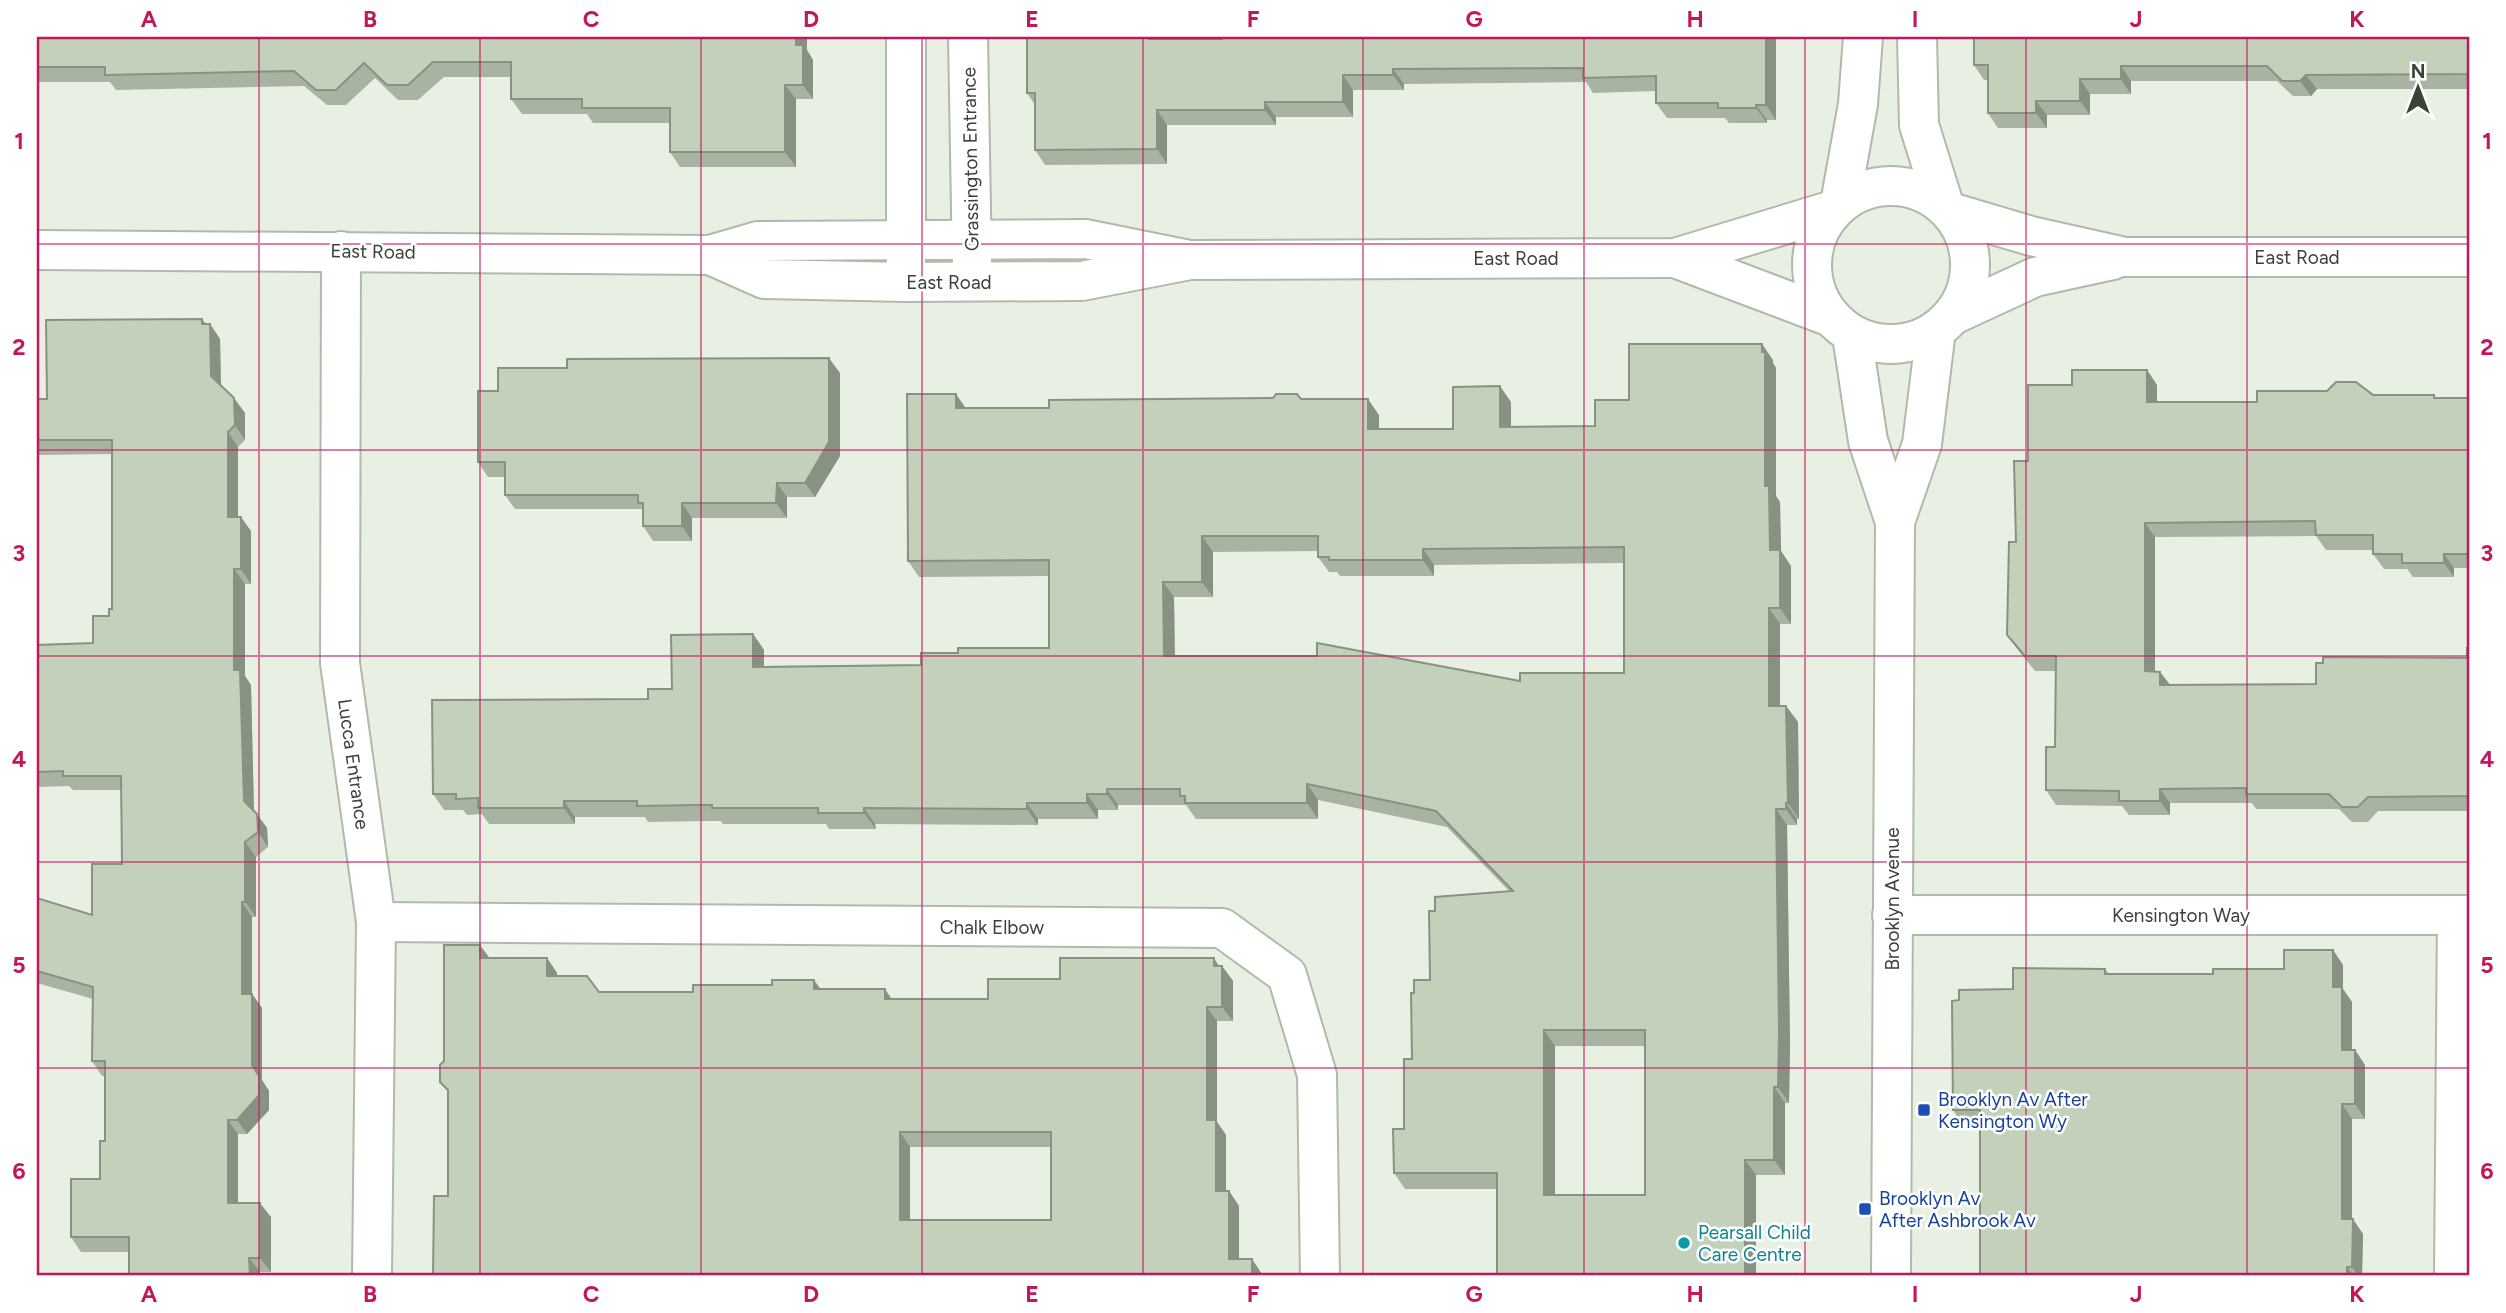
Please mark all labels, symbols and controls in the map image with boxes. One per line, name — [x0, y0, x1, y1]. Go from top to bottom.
text: A — [141, 5, 158, 33]
text: B — [363, 5, 377, 33]
text: C — [583, 5, 600, 33]
text: D — [803, 5, 819, 33]
text: E — [1025, 5, 1039, 33]
text: F — [1247, 5, 1260, 33]
text: G — [1465, 5, 1483, 33]
text: H — [1686, 5, 1704, 33]
text: I — [1912, 5, 1918, 33]
text: J — [2130, 5, 2142, 33]
text: K — [2349, 5, 2365, 33]
north arrow — [2384, 52, 2454, 122]
text: N — [2411, 60, 2425, 83]
street label: Grassington Entrance — [957, 67, 984, 251]
text: 1 — [14, 127, 24, 155]
text: 1 — [2482, 127, 2492, 155]
street label: East Road — [330, 239, 416, 264]
street label: East Road — [2254, 246, 2340, 269]
street label: East Road — [1473, 247, 1559, 270]
street label: East Road — [906, 271, 992, 294]
text: 2 — [12, 333, 26, 361]
text: 2 — [2480, 333, 2494, 361]
text: 3 — [13, 539, 25, 567]
text: 3 — [2481, 539, 2493, 567]
street label: Lucca Entrance — [333, 697, 374, 831]
text: 4 — [12, 745, 26, 773]
text: 4 — [2480, 745, 2494, 773]
street label: Brooklyn Avenue — [1881, 827, 1904, 971]
street label: Kensington Way — [2112, 904, 2250, 927]
street label: Chalk Elbow — [940, 916, 1044, 939]
text: 5 — [12, 951, 26, 979]
text: 5 — [2480, 951, 2494, 979]
place label: Brooklyn Av After Kensington Wy — [1938, 1088, 2088, 1133]
marker: Brooklyn Av After Kensington Wy — [1916, 1102, 1932, 1118]
text: 6 — [12, 1157, 26, 1185]
text: 6 — [2480, 1157, 2494, 1185]
place label: Brooklyn Av After Ashbrook Av — [1879, 1187, 2036, 1232]
marker: Brooklyn Av After Ashbrook Av — [1857, 1201, 1873, 1217]
place label: Pearsall Child Care Centre — [1698, 1221, 1811, 1266]
marker: Pearsall Child Care Centre — [1676, 1235, 1692, 1251]
text: A — [141, 1280, 158, 1308]
text: B — [363, 1280, 377, 1308]
text: C — [583, 1280, 600, 1308]
text: D — [803, 1280, 819, 1308]
text: E — [1025, 1280, 1039, 1308]
text: F — [1247, 1280, 1260, 1308]
text: G — [1465, 1280, 1483, 1308]
text: H — [1686, 1280, 1704, 1308]
text: I — [1912, 1280, 1918, 1308]
text: J — [2130, 1280, 2142, 1308]
text: K — [2349, 1280, 2365, 1308]

